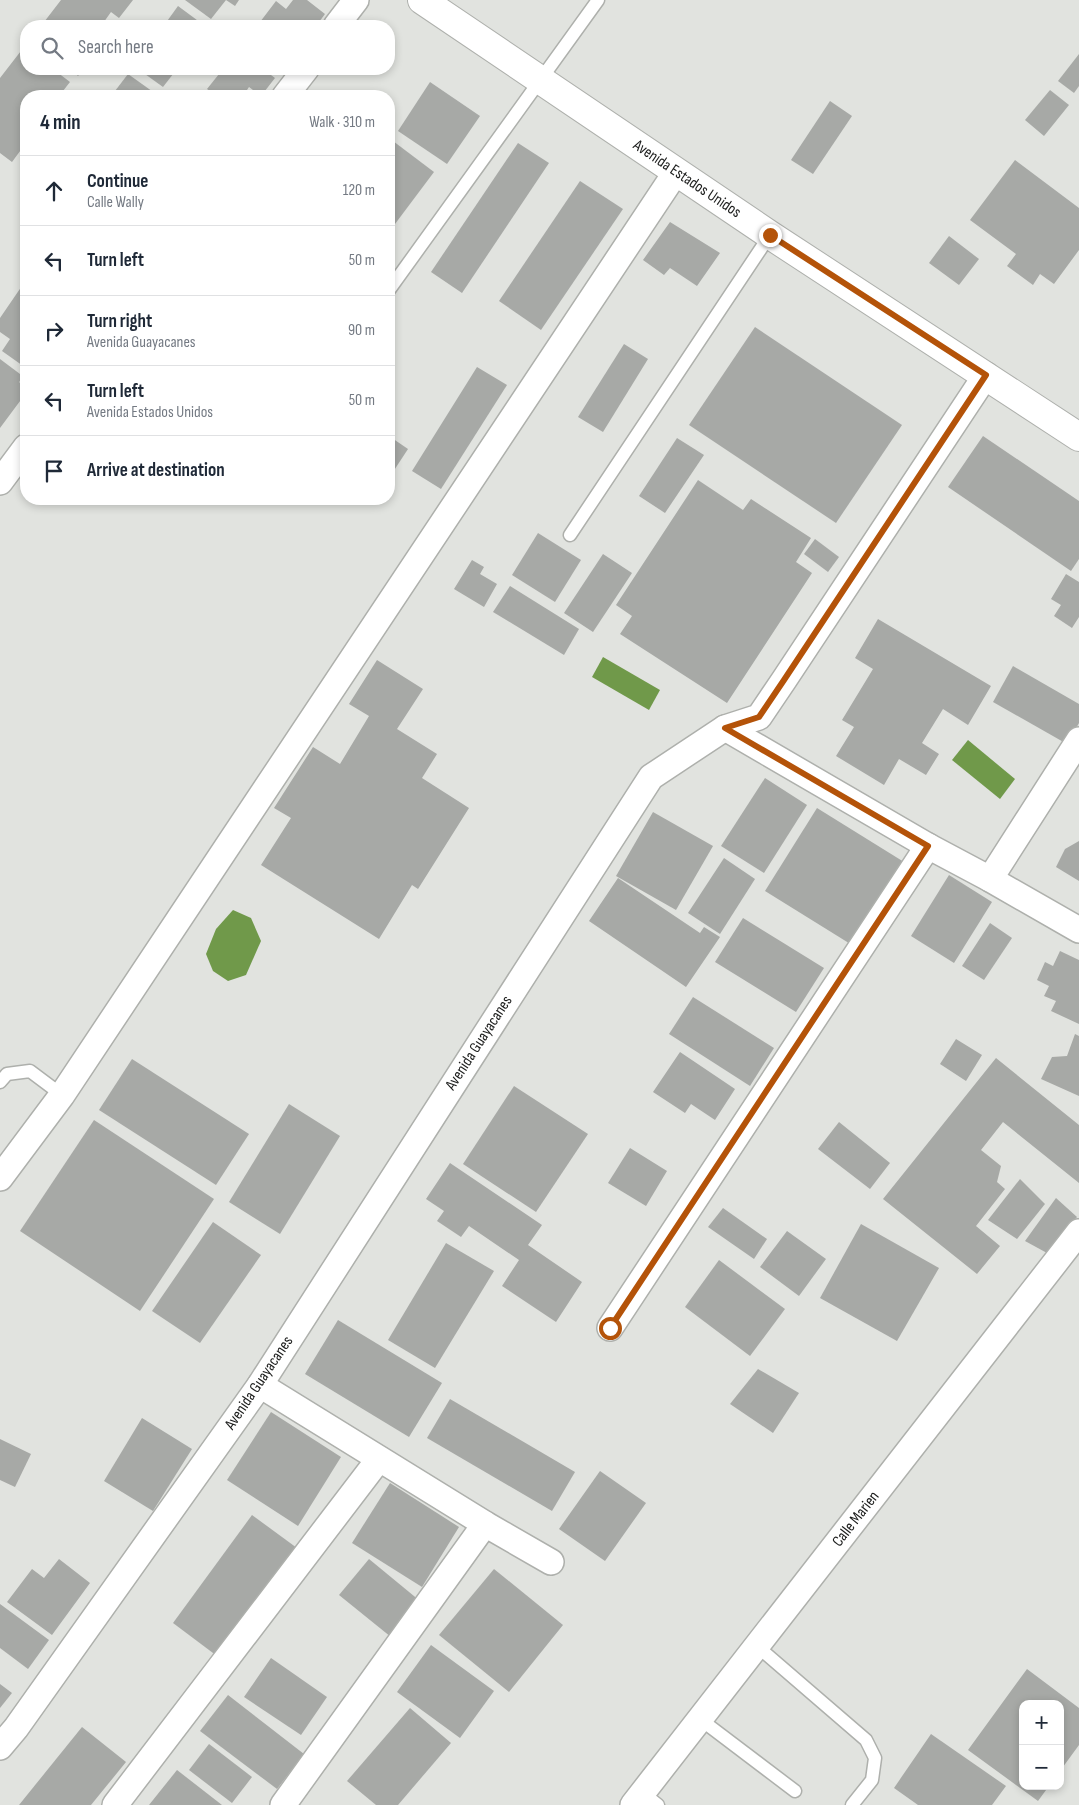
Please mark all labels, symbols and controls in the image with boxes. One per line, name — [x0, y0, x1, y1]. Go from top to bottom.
search box — [20, 20, 395, 75]
icon: search — [38, 34, 66, 62]
text: Search here — [78, 36, 154, 59]
text: 4 min — [40, 110, 81, 135]
text: Walk · 310 m — [309, 113, 375, 132]
street label: Avenida Estados Unidos — [629, 135, 745, 222]
text: Continue — [87, 170, 148, 193]
icon: ahead — [40, 177, 68, 205]
text: 120 m — [343, 181, 375, 200]
text: Calle Wally — [87, 193, 144, 212]
route end — [759, 224, 782, 247]
icon: left — [40, 247, 68, 275]
text: Turn left — [87, 249, 144, 272]
text: 50 m — [349, 251, 375, 270]
text: Turn right — [87, 310, 152, 333]
icon: right — [40, 317, 68, 345]
text: 90 m — [348, 321, 375, 340]
text: Avenida Guayacanes — [87, 333, 196, 352]
text: Turn left — [87, 380, 144, 403]
icon: left — [40, 387, 68, 415]
text: 50 m — [349, 391, 375, 410]
text: Avenida Estados Unidos — [87, 403, 213, 422]
icon: arrive — [40, 457, 68, 485]
text: Arrive at destination — [87, 459, 225, 482]
street label: Avenida Guayacanes — [441, 992, 517, 1095]
route start — [599, 1317, 622, 1340]
street label: Avenida Guayacanes — [220, 1332, 297, 1434]
street label: Calle Marien — [828, 1488, 884, 1550]
map controls — [1019, 1700, 1064, 1790]
button: + — [1019, 1700, 1064, 1745]
button: − — [1019, 1745, 1064, 1790]

